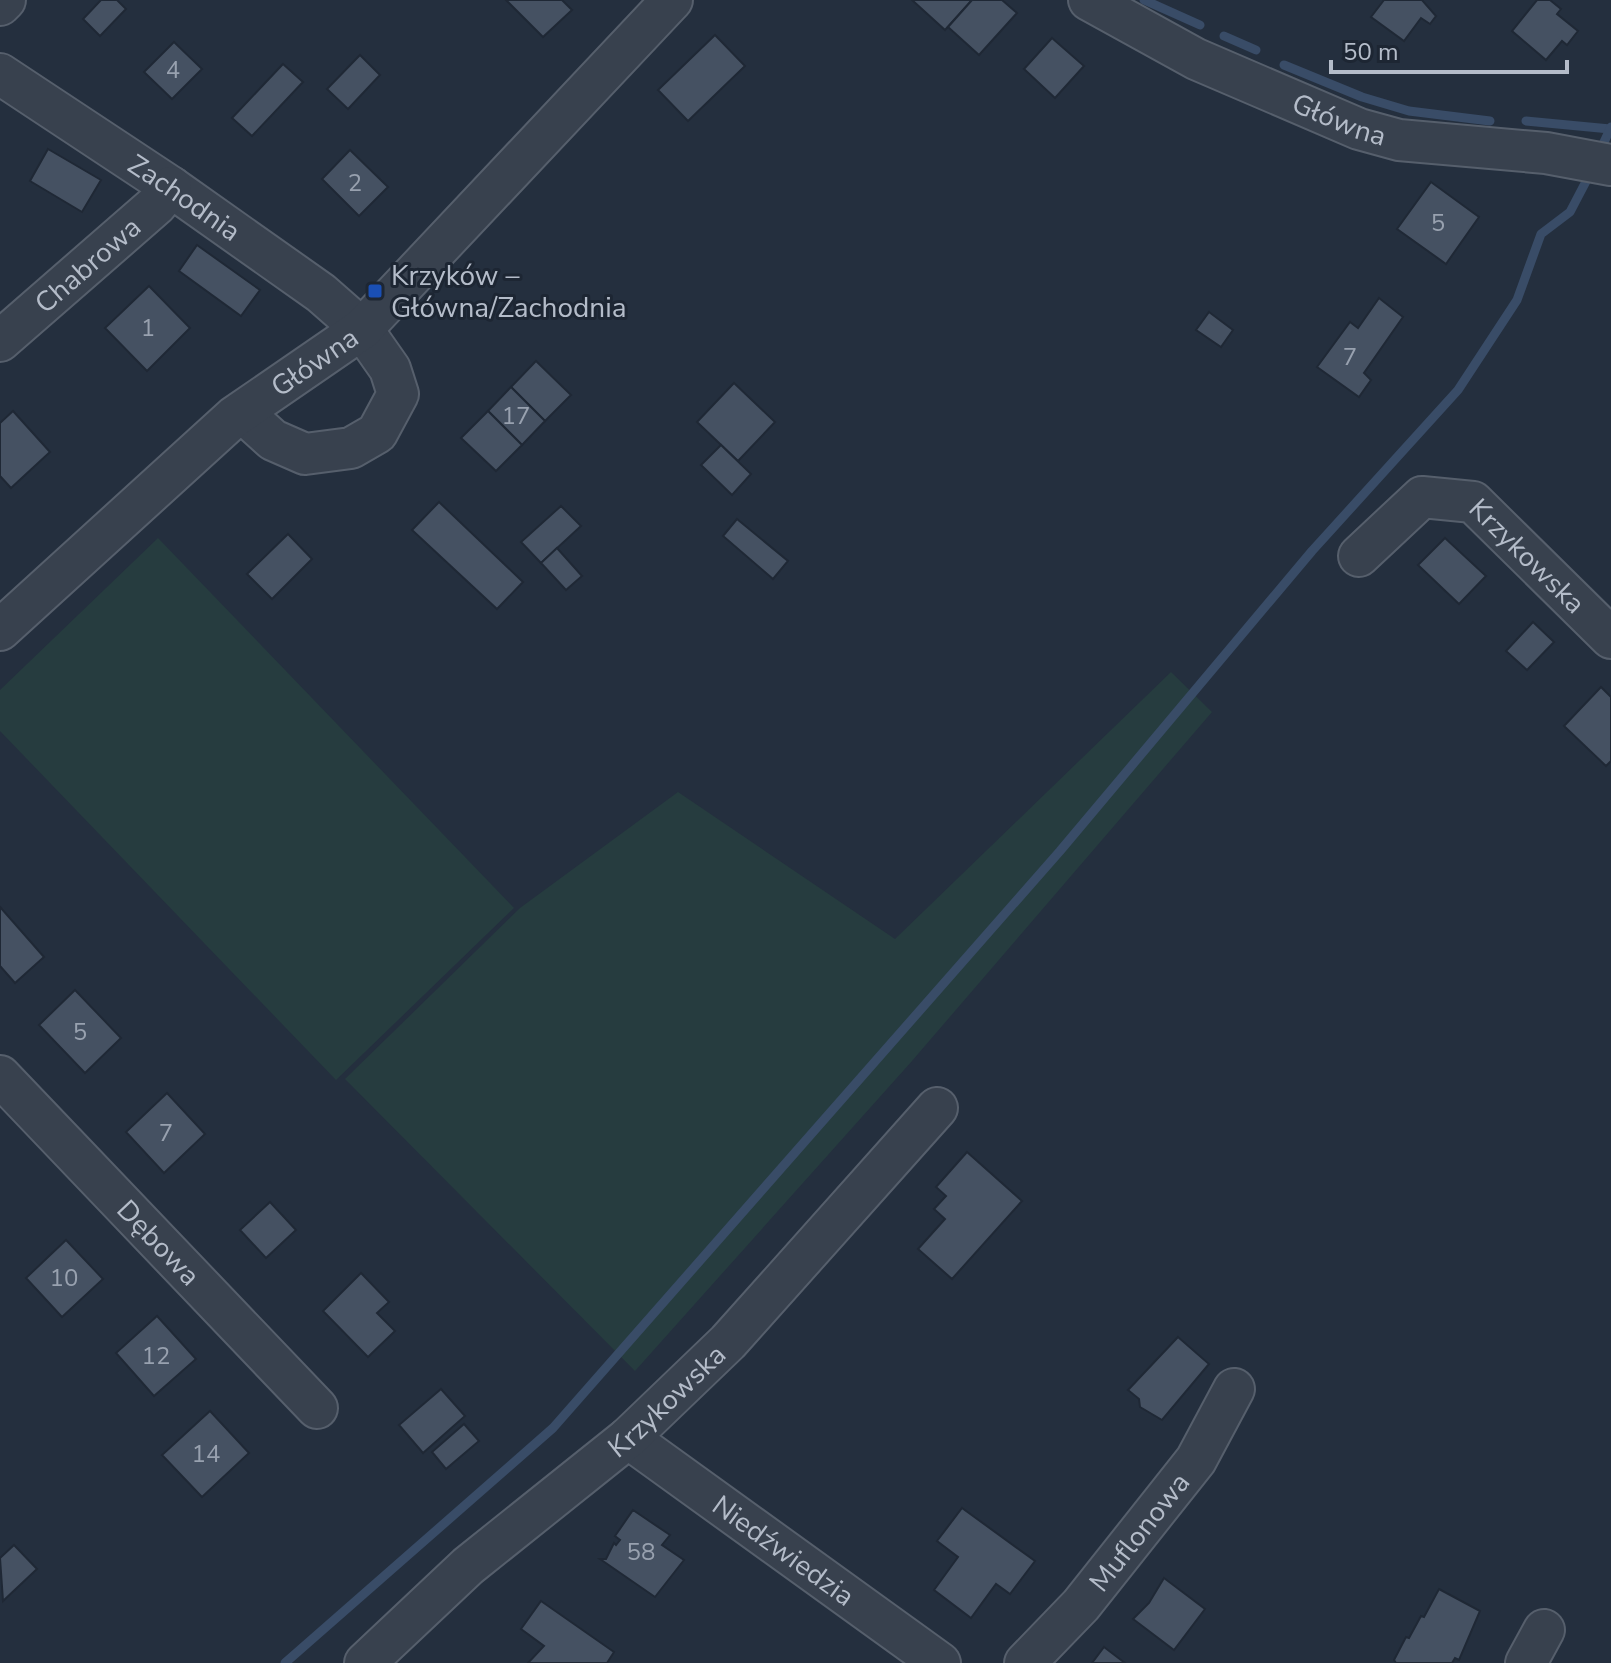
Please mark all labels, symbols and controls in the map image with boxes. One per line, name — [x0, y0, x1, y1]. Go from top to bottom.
scale bar — [1331, 24, 1567, 74]
text: 50 m — [1343, 36, 1399, 68]
house number: 4 — [166, 54, 180, 86]
street label: Główna — [1286, 85, 1390, 156]
street label: Zachodnia — [120, 146, 248, 250]
house number: 2 — [348, 167, 362, 199]
house number: 5 — [1431, 207, 1445, 239]
street label: Chabrowa — [27, 209, 149, 322]
place label: Krzyków – Główna/Zachodnia — [391, 257, 627, 327]
marker: Krzyków – Główna/Zachodnia — [366, 282, 384, 300]
house number: 1 — [141, 312, 155, 344]
street label: Główna — [264, 319, 366, 406]
house number: 7 — [1343, 341, 1357, 373]
house number: 17 — [502, 400, 530, 432]
street label: Krzykowska — [1460, 490, 1593, 622]
house number: 5 — [73, 1016, 87, 1048]
house number: 7 — [159, 1117, 173, 1149]
street label: Dębowa — [108, 1192, 208, 1294]
house number: 10 — [50, 1262, 78, 1294]
street label: Krzykowska — [600, 1336, 734, 1467]
house number: 12 — [142, 1340, 170, 1372]
house number: 14 — [192, 1438, 220, 1470]
street label: Muflonowa — [1081, 1465, 1199, 1600]
street label: Niedźwiedzia — [704, 1487, 862, 1615]
house number: 58 — [627, 1536, 655, 1568]

